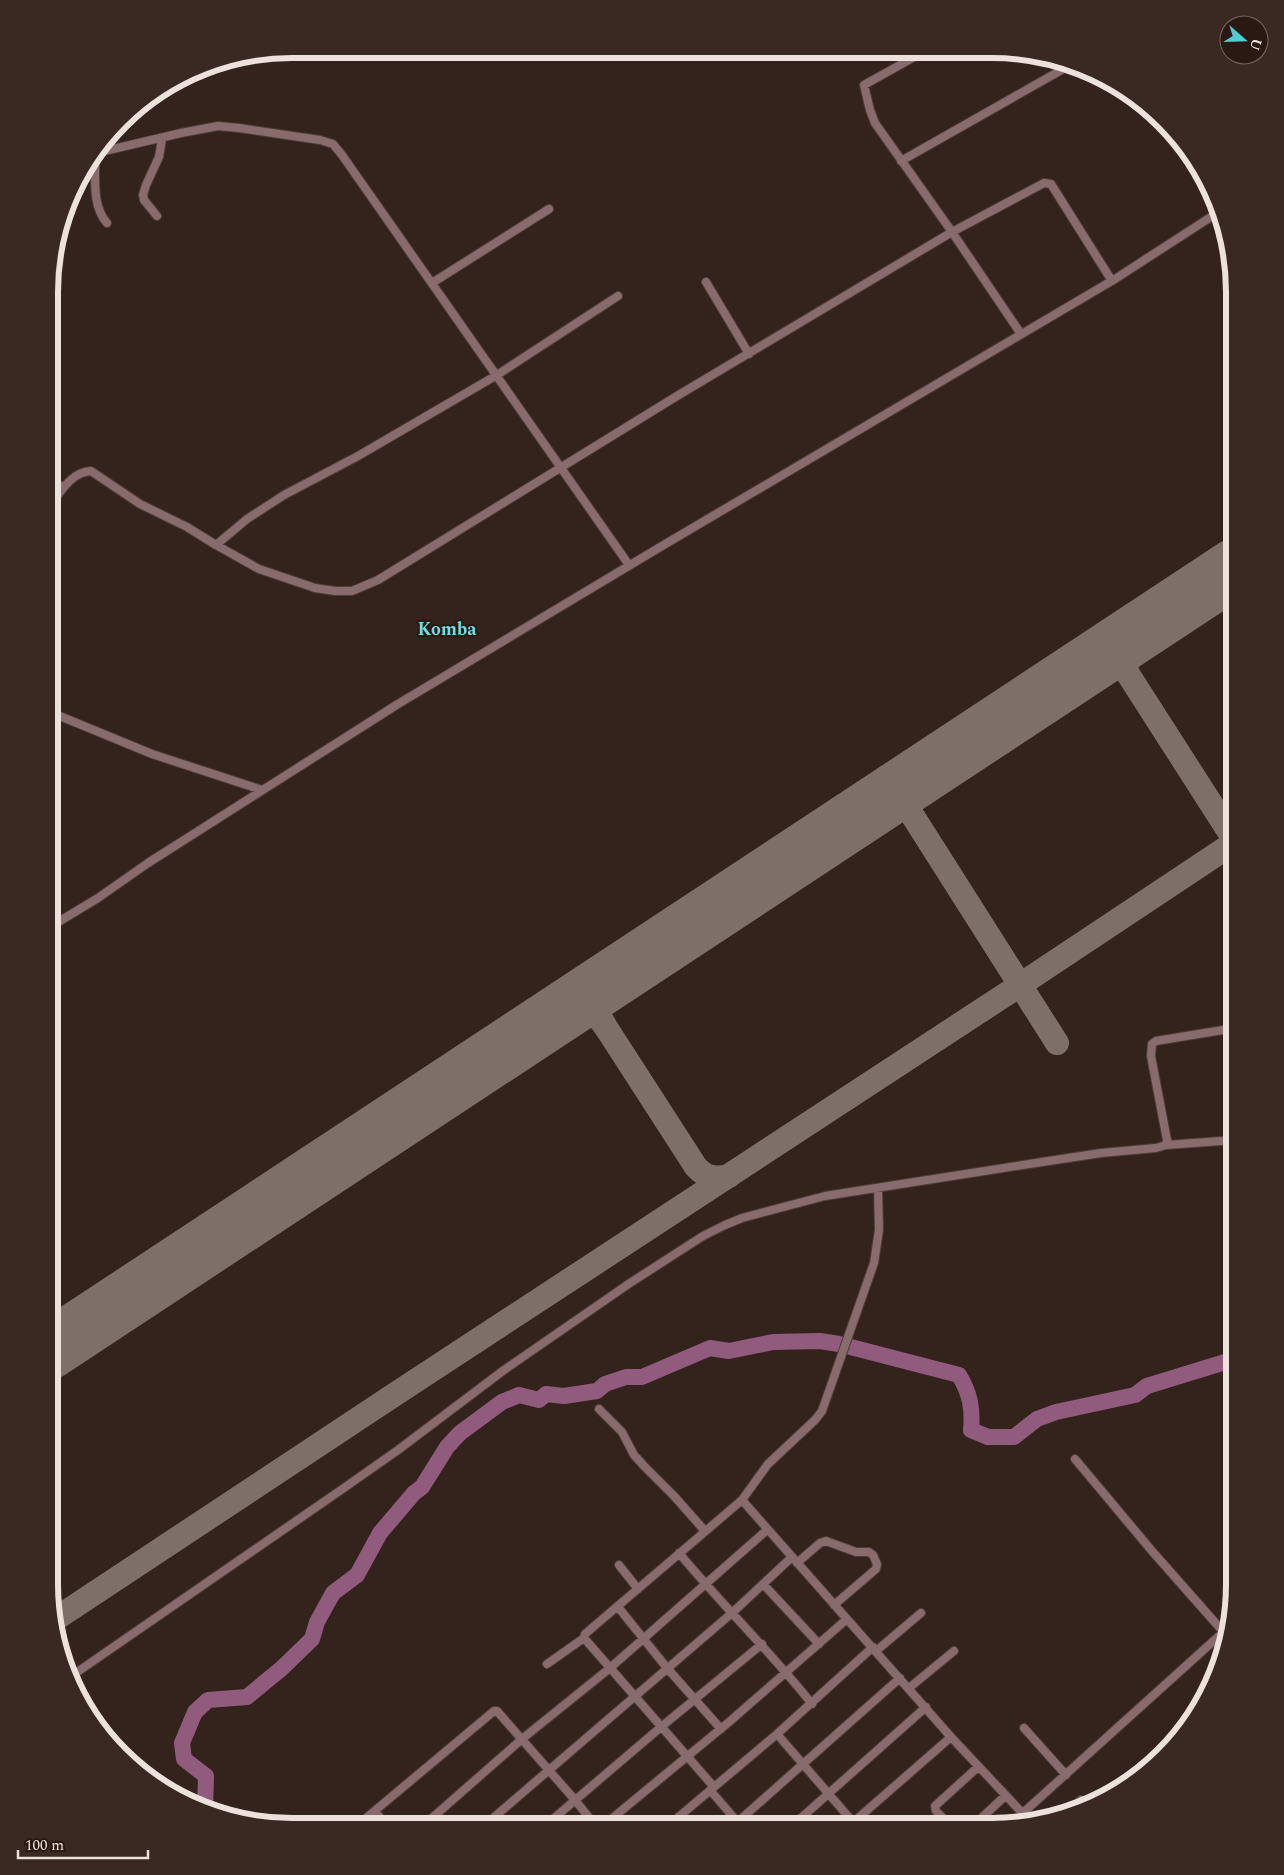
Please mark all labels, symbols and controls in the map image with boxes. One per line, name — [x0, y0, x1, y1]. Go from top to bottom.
north arrow — [1219, 15, 1269, 65]
text: U — [1244, 35, 1268, 54]
district label: Komba — [417, 616, 477, 643]
scale bar — [18, 1828, 148, 1860]
text: 100 m — [25, 1834, 64, 1857]

